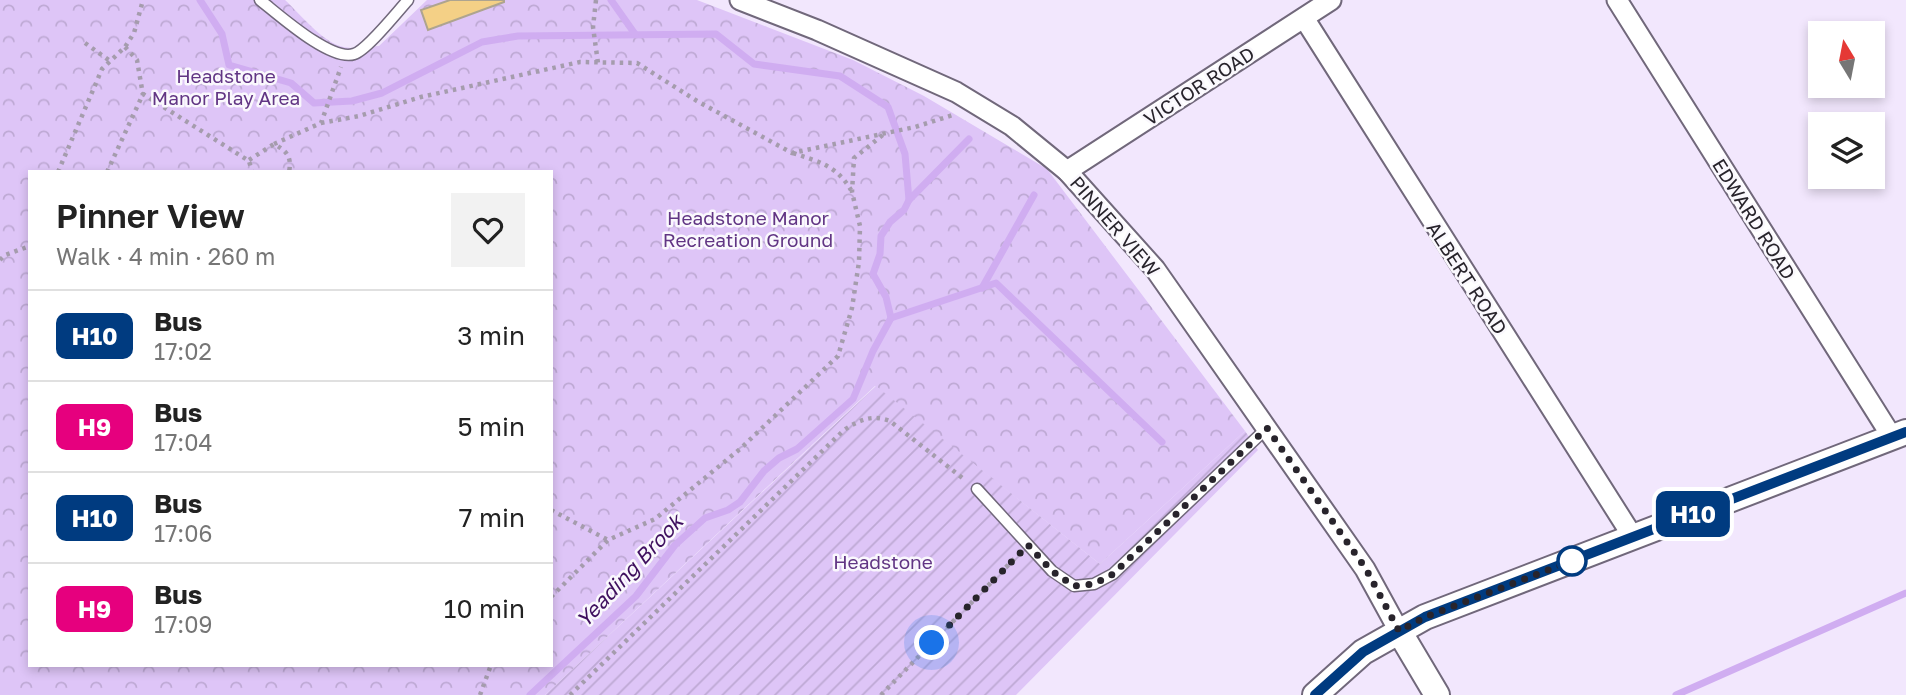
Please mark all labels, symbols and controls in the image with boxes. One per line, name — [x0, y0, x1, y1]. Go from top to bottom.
north arrow — [1808, 21, 1885, 98]
map controls — [1808, 21, 1885, 189]
street label: VICTOR ROAD — [1139, 41, 1258, 130]
park label: Headstone Manor Play Area — [152, 64, 300, 109]
button: layers — [1808, 112, 1885, 189]
street label: EDWARD ROAD — [1708, 154, 1801, 283]
street label: PINNER VIEW — [1066, 171, 1165, 280]
button: heart — [451, 193, 525, 267]
text: Pinner View — [56, 196, 245, 235]
park label: Headstone Manor Recreation Ground — [663, 206, 833, 251]
street label: ALBERT ROAD — [1422, 217, 1512, 338]
text: Walk · 4 min · 260 m — [56, 242, 275, 270]
text: Bus — [154, 306, 202, 337]
text: 3 min — [457, 320, 525, 351]
text: H10 — [71, 321, 118, 350]
text: 17:02 — [154, 337, 212, 365]
text: Bus — [154, 397, 202, 428]
text: 5 min — [457, 411, 525, 442]
text: H9 — [78, 412, 111, 441]
text: 17:04 — [154, 428, 213, 456]
text: Bus — [154, 488, 202, 519]
line badge: H10 — [1653, 491, 1733, 537]
text: H10 — [1670, 499, 1716, 528]
text: 7 min — [459, 502, 525, 533]
text: H10 — [71, 503, 118, 532]
water label: Yeading Brook — [570, 507, 690, 632]
text: 17:06 — [154, 519, 212, 547]
unlabelled marker — [1557, 546, 1587, 576]
park label: Headstone — [833, 550, 933, 573]
text: Bus — [154, 579, 202, 610]
text: 10 min — [444, 593, 525, 624]
text: H9 — [78, 594, 111, 623]
text: 17:09 — [154, 610, 212, 638]
your location — [914, 625, 949, 660]

